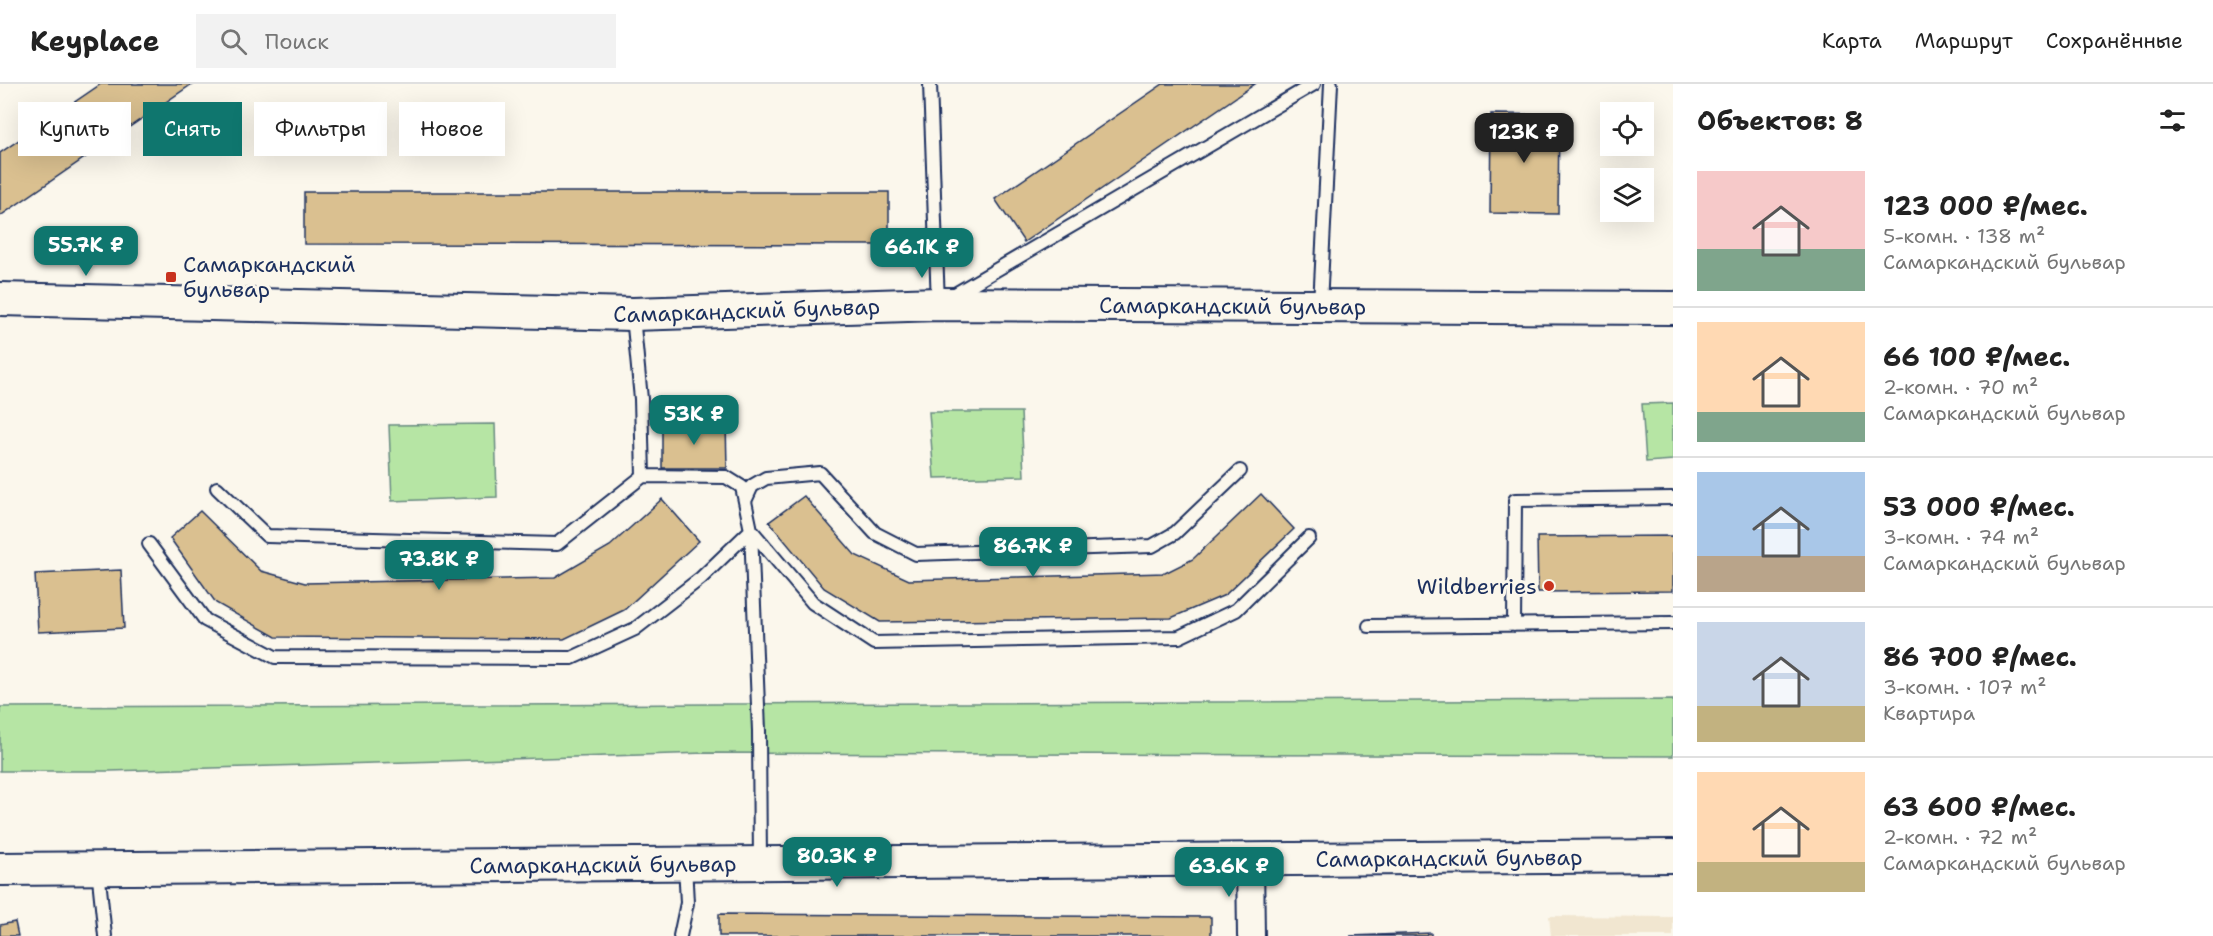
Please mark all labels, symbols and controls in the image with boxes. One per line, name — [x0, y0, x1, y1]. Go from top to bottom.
search box — [196, 14, 616, 68]
text: Keyplace — [30, 22, 160, 60]
icon: search — [217, 25, 250, 58]
text: Поиск — [265, 27, 329, 56]
text: Карта — [1822, 27, 1882, 55]
text: Маршрут — [1915, 27, 2013, 55]
text: Сохранённые — [2046, 27, 2183, 55]
chip: Купить — [18, 102, 131, 156]
chip: Снять — [143, 102, 242, 156]
chip: Фильтры — [254, 102, 387, 156]
chip: Новое — [399, 102, 505, 156]
map controls — [1600, 102, 1654, 222]
button: locate — [1600, 102, 1654, 156]
text: Объектов: 8 — [1697, 103, 1863, 138]
icon: filters — [2156, 104, 2189, 137]
pin: 123K ₽ — [1475, 113, 1573, 164]
text: 123K ₽ — [1489, 119, 1559, 145]
button: layers — [1600, 168, 1654, 222]
text: 123 000 ₽/мес. — [1883, 188, 2088, 223]
icon: home — [1745, 195, 1817, 267]
text: 5-комн. · 138 m² — [1883, 223, 2045, 249]
pin: 55.7K ₽ — [31, 226, 141, 277]
pin: 66.1K ₽ — [867, 228, 977, 279]
text: 55.7K ₽ — [48, 232, 124, 258]
text: 66.1K ₽ — [884, 234, 960, 260]
text: Самаркандский бульвар — [1883, 249, 2126, 275]
place label: Самаркандский бульвар — [183, 250, 355, 304]
marker: Самаркандский бульвар — [164, 270, 178, 284]
street label: Самаркандский бульвар — [1099, 290, 1366, 321]
street label: Самаркандский бульвар — [613, 291, 881, 329]
text: 66 100 ₽/мес. — [1883, 339, 2070, 374]
icon: home — [1745, 346, 1817, 418]
text: 2-комн. · 70 m² — [1883, 374, 2038, 400]
pin: 53K ₽ — [652, 395, 736, 446]
text: Самаркандский бульвар — [1883, 400, 2126, 426]
text: 53K ₽ — [664, 401, 724, 427]
text: 53 000 ₽/мес. — [1883, 489, 2075, 524]
icon: home — [1745, 496, 1817, 568]
text: 3-комн. · 74 m² — [1883, 524, 2039, 550]
pin: 86.7K ₽ — [978, 527, 1088, 578]
text: 86.7K ₽ — [993, 533, 1073, 559]
pin: 73.8K ₽ — [384, 540, 494, 591]
text: 73.8K ₽ — [399, 546, 479, 572]
text: Самаркандский бульвар — [1883, 550, 2126, 576]
place label: Wildberries — [1416, 572, 1537, 601]
marker: Wildberries — [1542, 579, 1556, 593]
text: 86 700 ₽/мес. — [1883, 639, 2077, 674]
icon: home — [1745, 646, 1817, 718]
text: 3-комн. · 107 m² — [1883, 674, 2047, 700]
text: Квартира — [1883, 700, 1975, 726]
text: 63 600 ₽/мес. — [1883, 789, 2076, 824]
icon: home — [1745, 796, 1817, 868]
text: 2-комн. · 72 m² — [1883, 824, 2037, 850]
pin: 80.3K ₽ — [782, 837, 892, 888]
street label: Самаркандский бульвар — [1315, 842, 1583, 873]
text: 80.3K ₽ — [797, 843, 877, 869]
pin: 63.6K ₽ — [1174, 847, 1284, 898]
street label: Самаркандский бульвар — [469, 849, 737, 880]
text: Самаркандский бульвар — [1883, 850, 2126, 876]
text: 63.6K ₽ — [1189, 853, 1269, 879]

